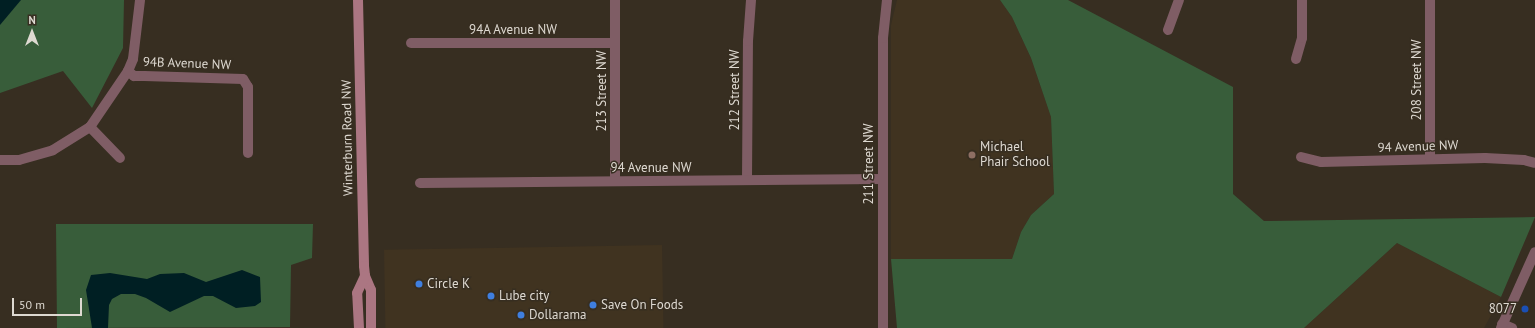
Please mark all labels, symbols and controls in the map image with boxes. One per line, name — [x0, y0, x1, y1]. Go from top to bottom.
north arrow — [12, 12, 52, 52]
text: N — [28, 13, 36, 27]
street label: 94A Avenue NW — [469, 22, 557, 38]
street label: 208 Street NW — [1409, 40, 1425, 120]
street label: 212 Street NW — [727, 50, 743, 130]
street label: 213 Street NW — [594, 51, 610, 131]
street label: 94B Avenue NW — [142, 55, 232, 73]
street label: Winterburn Road NW — [339, 80, 357, 196]
street label: 211 Street NW — [861, 124, 877, 204]
street label: 94 Avenue NW — [1377, 138, 1459, 156]
place label: Michael Phair School — [980, 140, 1050, 171]
marker: Michael Phair School — [967, 150, 977, 160]
street label: 94 Avenue NW — [610, 160, 692, 176]
place label: Circle K — [427, 276, 470, 292]
marker: Circle K — [414, 279, 424, 289]
place label: Lube city — [499, 288, 549, 304]
scale bar — [14, 290, 84, 316]
marker: Lube city — [486, 291, 496, 301]
text: 50 m — [19, 297, 45, 312]
place label: Save On Foods — [601, 297, 683, 313]
marker: Save On Foods — [588, 300, 598, 310]
place label: 8077 — [1489, 301, 1517, 317]
marker: 8077 — [1520, 304, 1530, 314]
place label: Dollarama — [529, 307, 586, 323]
marker: Dollarama — [516, 310, 526, 320]

